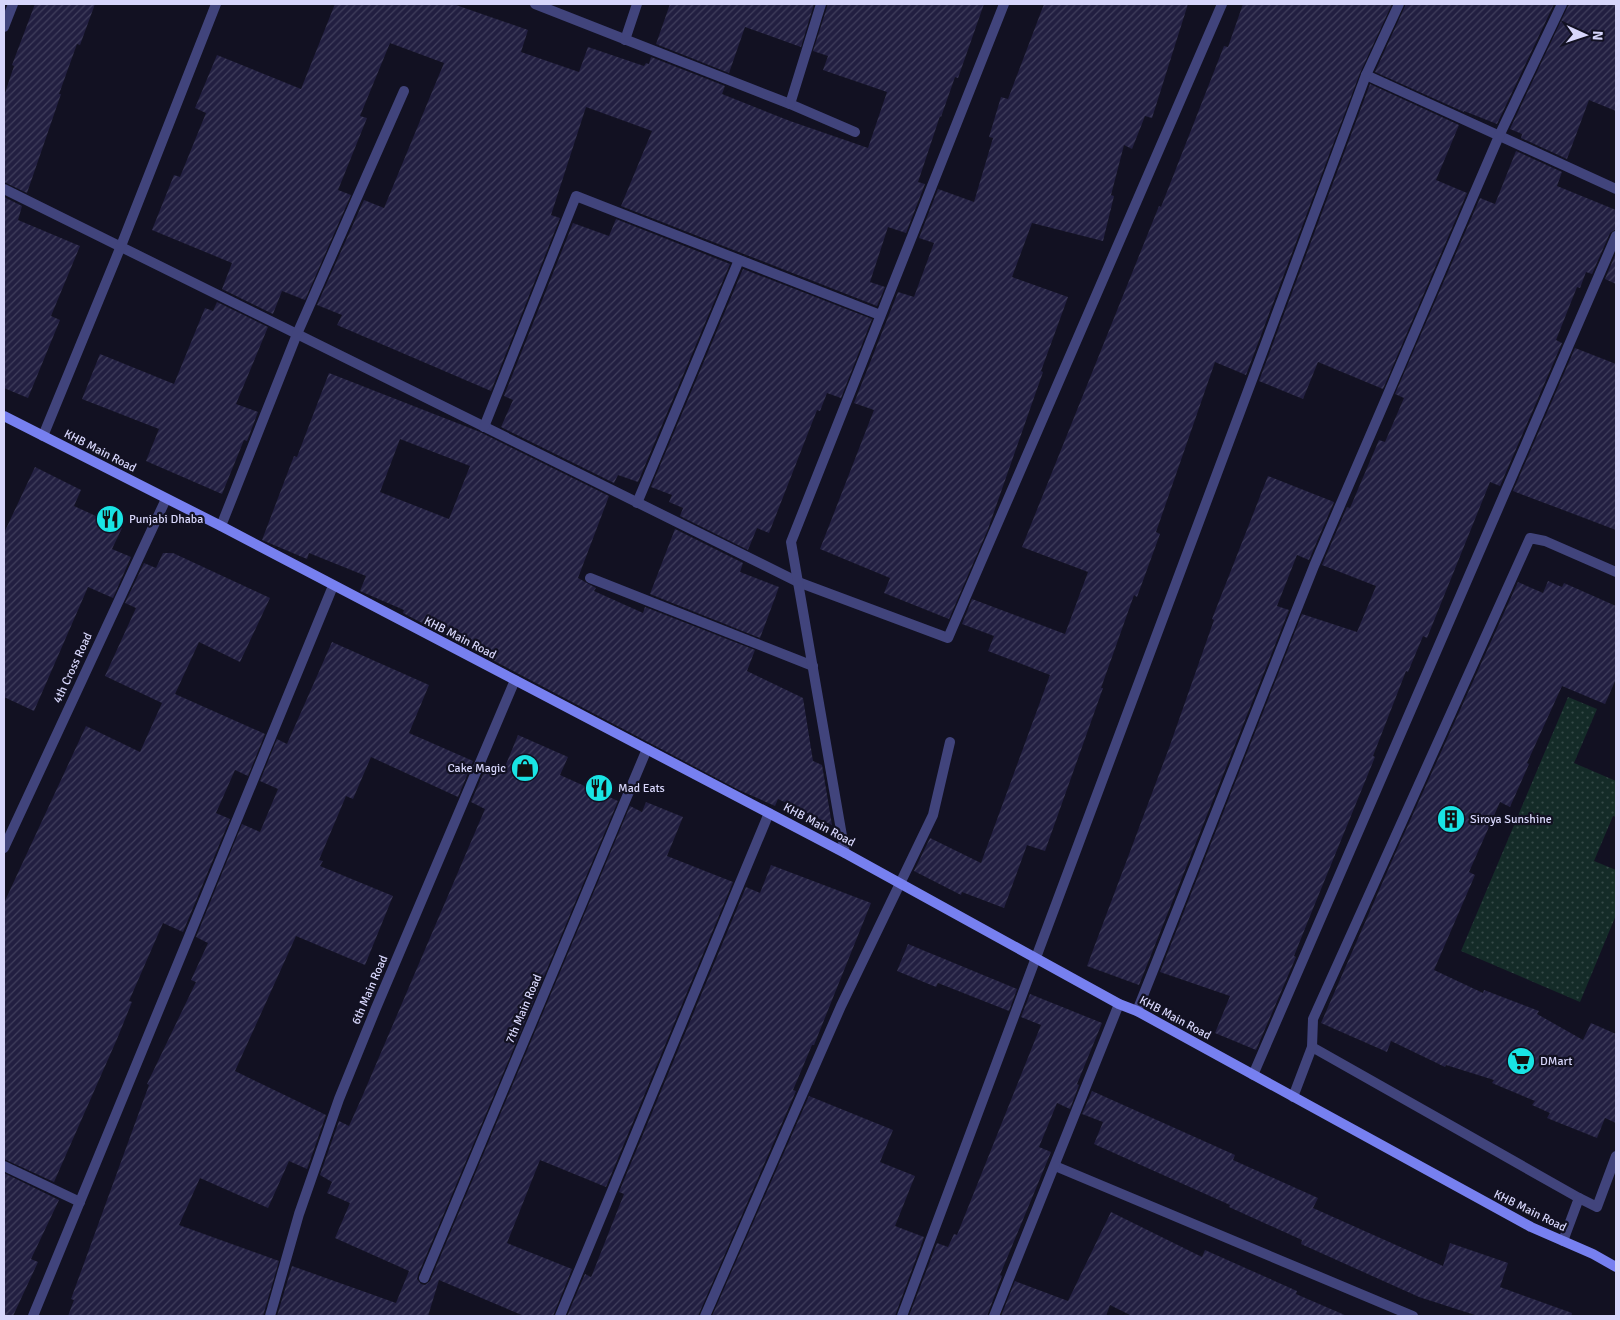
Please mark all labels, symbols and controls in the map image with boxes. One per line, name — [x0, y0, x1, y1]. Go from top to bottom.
north arrow — [1560, 10, 1610, 60]
text: N — [1589, 30, 1606, 41]
street label: KHB Main Road — [61, 426, 139, 476]
restaurant icon: Punjabi Dhaba — [95, 504, 125, 534]
place label: Punjabi Dhaba — [129, 512, 203, 527]
street label: KHB Main Road — [421, 613, 499, 663]
street label: 4th Cross Road — [50, 630, 96, 706]
shop icon: Cake Magic — [510, 753, 540, 783]
place label: Cake Magic — [447, 761, 506, 776]
restaurant icon: Mad Eats — [584, 773, 614, 803]
place label: Mad Eats — [618, 781, 665, 796]
street label: KHB Main Road — [781, 800, 857, 850]
building icon: Siroya Sunshine — [1436, 804, 1466, 834]
place label: Siroya Sunshine — [1470, 812, 1552, 827]
street label: 6th Main Road — [349, 953, 391, 1027]
street label: 7th Main Road — [503, 972, 545, 1046]
street label: KHB Main Road — [1137, 993, 1213, 1043]
supermarket icon: DMart — [1506, 1046, 1536, 1076]
place label: DMart — [1540, 1054, 1572, 1069]
street label: KHB Main Road — [1491, 1187, 1569, 1235]

